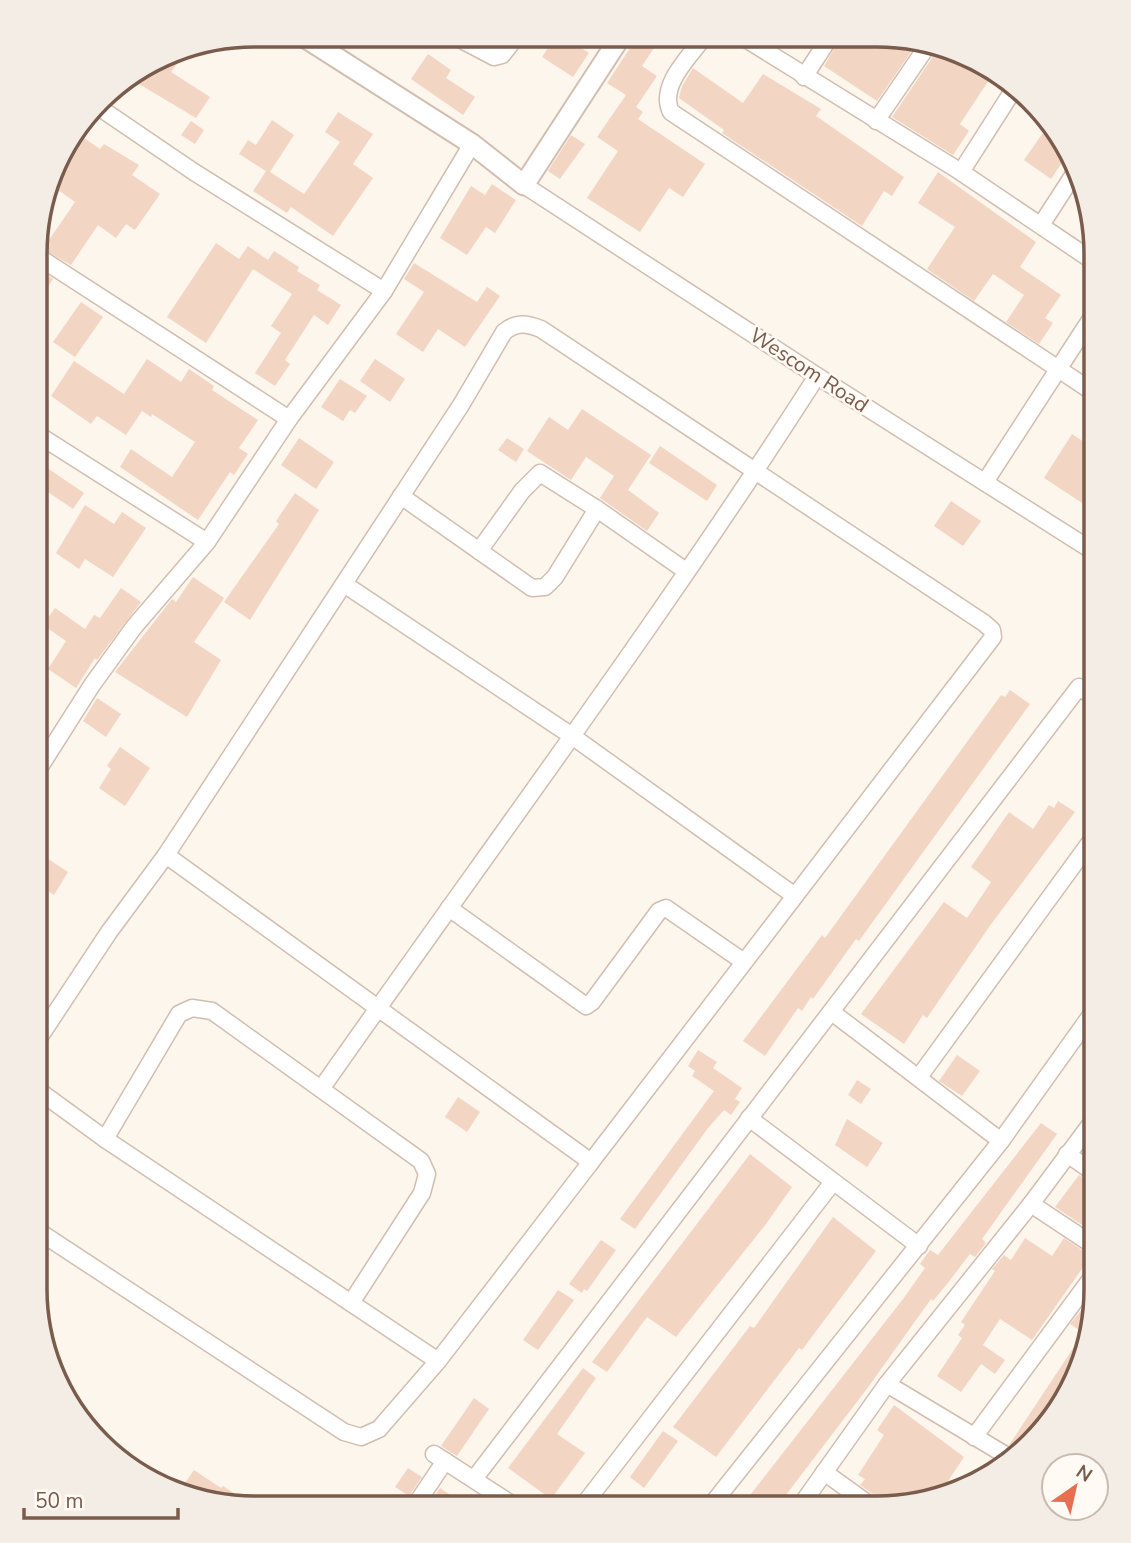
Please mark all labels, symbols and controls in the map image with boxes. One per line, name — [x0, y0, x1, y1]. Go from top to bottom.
street label: Wescom Road — [744, 321, 874, 419]
north arrow — [1040, 1452, 1110, 1522]
text: N — [1071, 1459, 1097, 1488]
scale bar — [24, 1476, 178, 1520]
text: 50 m — [35, 1487, 84, 1515]

